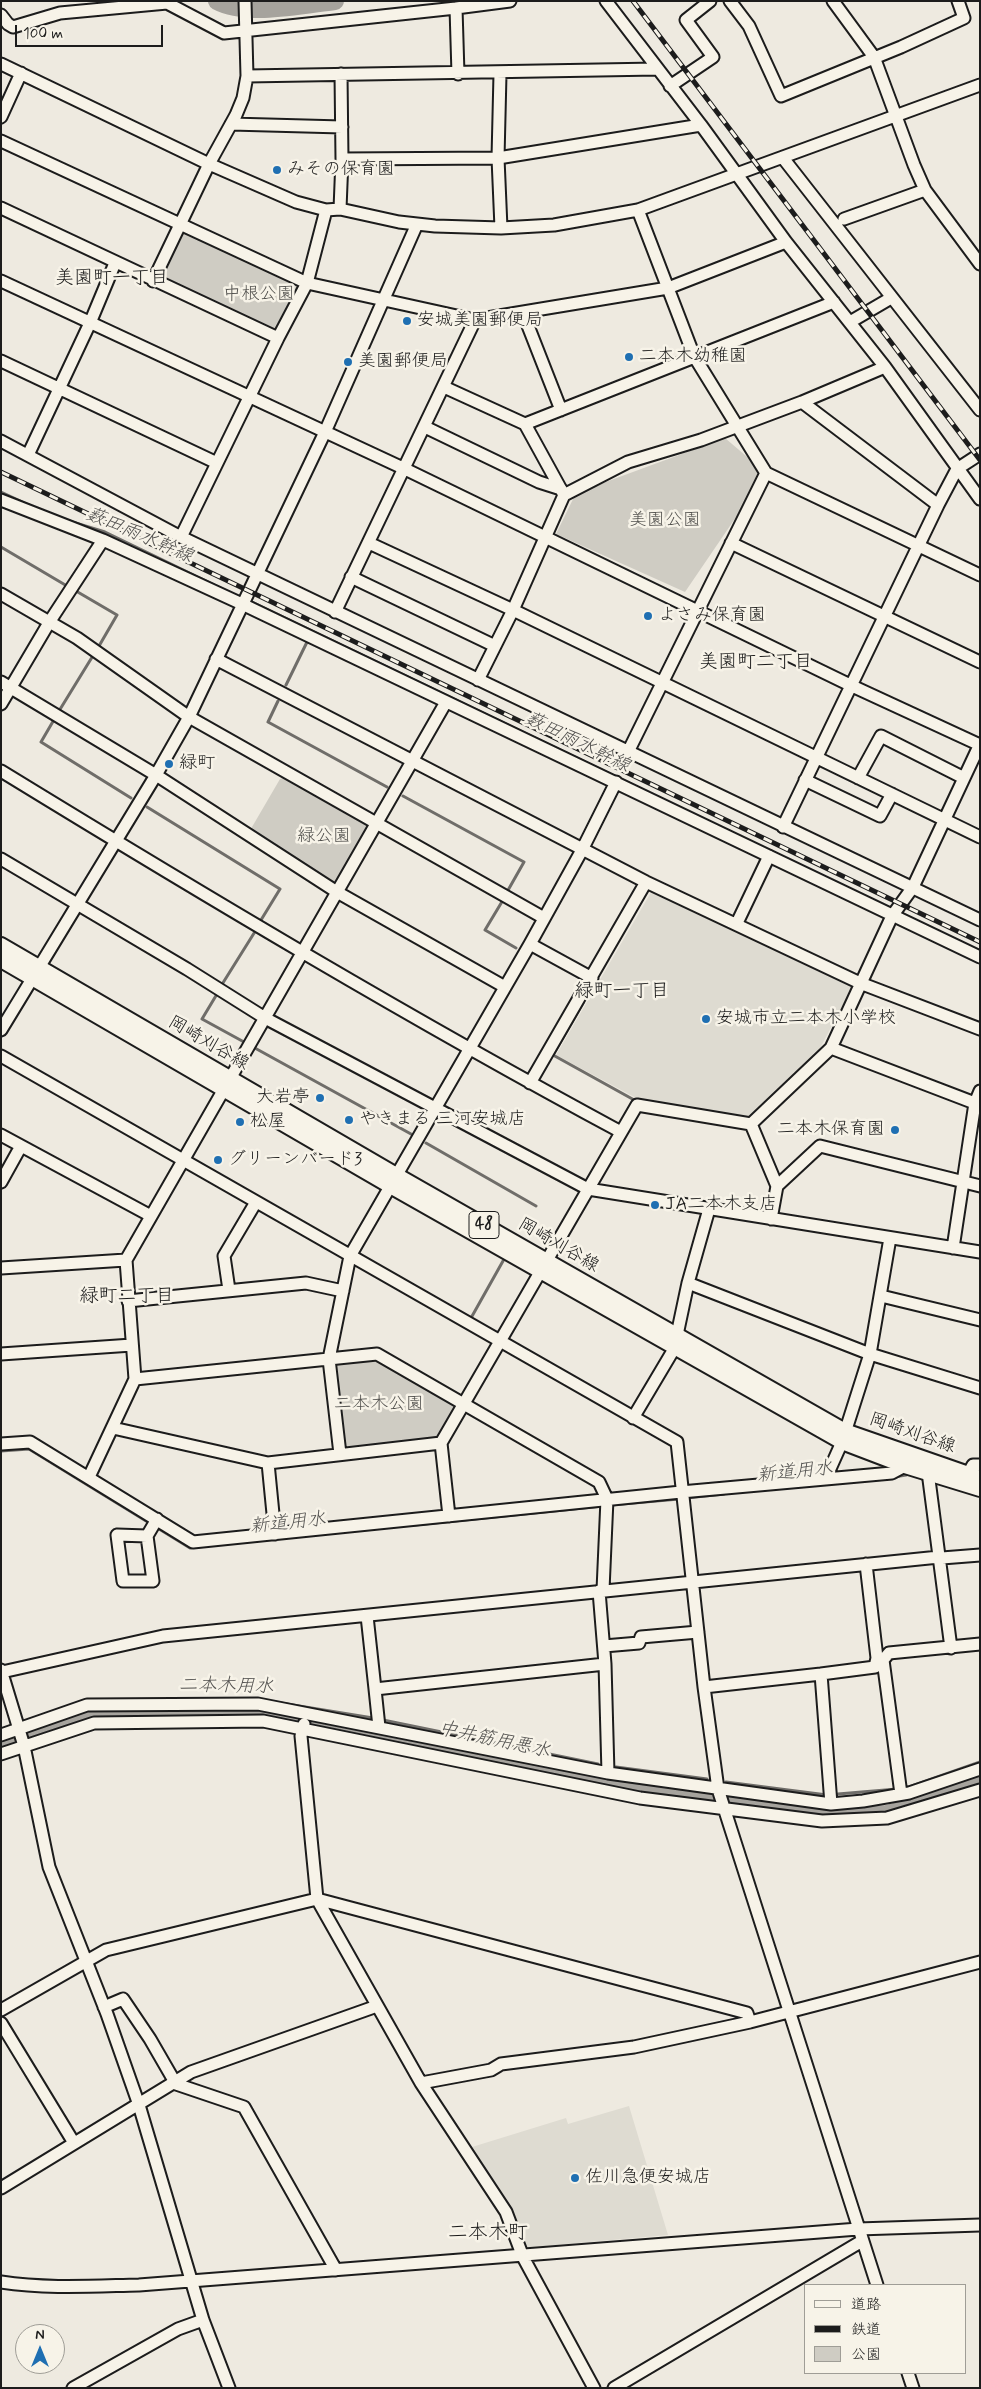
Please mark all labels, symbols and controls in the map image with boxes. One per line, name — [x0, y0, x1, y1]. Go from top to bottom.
scale bar — [18, 15, 165, 47]
text: 100 m — [23, 24, 63, 44]
place label: みその保育園 — [287, 159, 395, 181]
marker: みその保育園 — [271, 164, 283, 176]
district label: 美園町一丁目 — [55, 268, 169, 290]
park label: 中根公園 — [223, 284, 295, 306]
place label: 安城美園郵便局 — [417, 310, 543, 332]
marker: 安城美園郵便局 — [401, 315, 413, 327]
place label: 二本木幼稚園 — [639, 346, 747, 368]
place label: 美園郵便局 — [358, 351, 448, 373]
marker: 二本木幼稚園 — [623, 351, 635, 363]
marker: 美園郵便局 — [342, 356, 354, 368]
water label: 薮田雨水幹線 — [82, 503, 196, 569]
park label: 美園公園 — [629, 510, 701, 532]
place label: よさみ保育園 — [658, 605, 766, 627]
marker: よさみ保育園 — [642, 610, 654, 622]
district label: 美園町二丁目 — [699, 652, 813, 674]
water label: 薮田雨水幹線 — [521, 708, 633, 778]
place label: 緑町 — [179, 753, 215, 775]
marker: 緑町 — [163, 758, 175, 770]
park label: 緑公園 — [297, 826, 351, 848]
district label: 緑町一丁目 — [575, 981, 669, 1003]
place label: 安城市立二本木小学校 — [716, 1008, 896, 1030]
street label: 岡崎刈谷線 — [164, 1012, 252, 1076]
marker: 安城市立二本木小学校 — [700, 1013, 712, 1025]
place label: 大岩亭 — [256, 1087, 310, 1109]
marker: 大岩亭 — [314, 1092, 326, 1104]
place label: やきまる 三河安城店 — [359, 1109, 526, 1131]
place label: 松屋 — [250, 1111, 286, 1133]
marker: やきまる 三河安城店 — [343, 1114, 355, 1126]
marker: 松屋 — [234, 1116, 246, 1128]
place label: 二本木保育園 — [777, 1119, 885, 1141]
marker: 二本木保育園 — [889, 1124, 901, 1136]
place label: グリーンバード3 — [228, 1149, 362, 1171]
marker: グリーンバード3 — [212, 1154, 224, 1166]
place label: JA二本木支店 — [665, 1194, 777, 1216]
marker: JA二本木支店 — [649, 1199, 661, 1211]
road number: 48 — [469, 1212, 499, 1238]
street label: 岡崎刈谷線 — [514, 1214, 602, 1278]
district label: 緑町二丁目 — [80, 1286, 174, 1308]
park label: 二本木公園 — [334, 1394, 424, 1416]
street label: 岡崎刈谷線 — [866, 1409, 958, 1459]
water label: 新道用水 — [756, 1458, 834, 1488]
water label: 新道用水 — [249, 1509, 327, 1539]
water label: 二本木用水 — [178, 1675, 274, 1699]
water label: 中井筋用悪水 — [436, 1718, 552, 1764]
place label: 佐川急便安城店 — [585, 2167, 711, 2189]
marker: 佐川急便安城店 — [569, 2172, 581, 2184]
district label: 二本木町 — [448, 2222, 528, 2246]
legend — [804, 2284, 966, 2374]
text: 道路 — [851, 2295, 881, 2315]
text: 鉄道 — [851, 2320, 881, 2340]
north arrow — [15, 2324, 65, 2374]
text: N — [35, 2326, 45, 2344]
text: 公園 — [851, 2345, 881, 2365]

